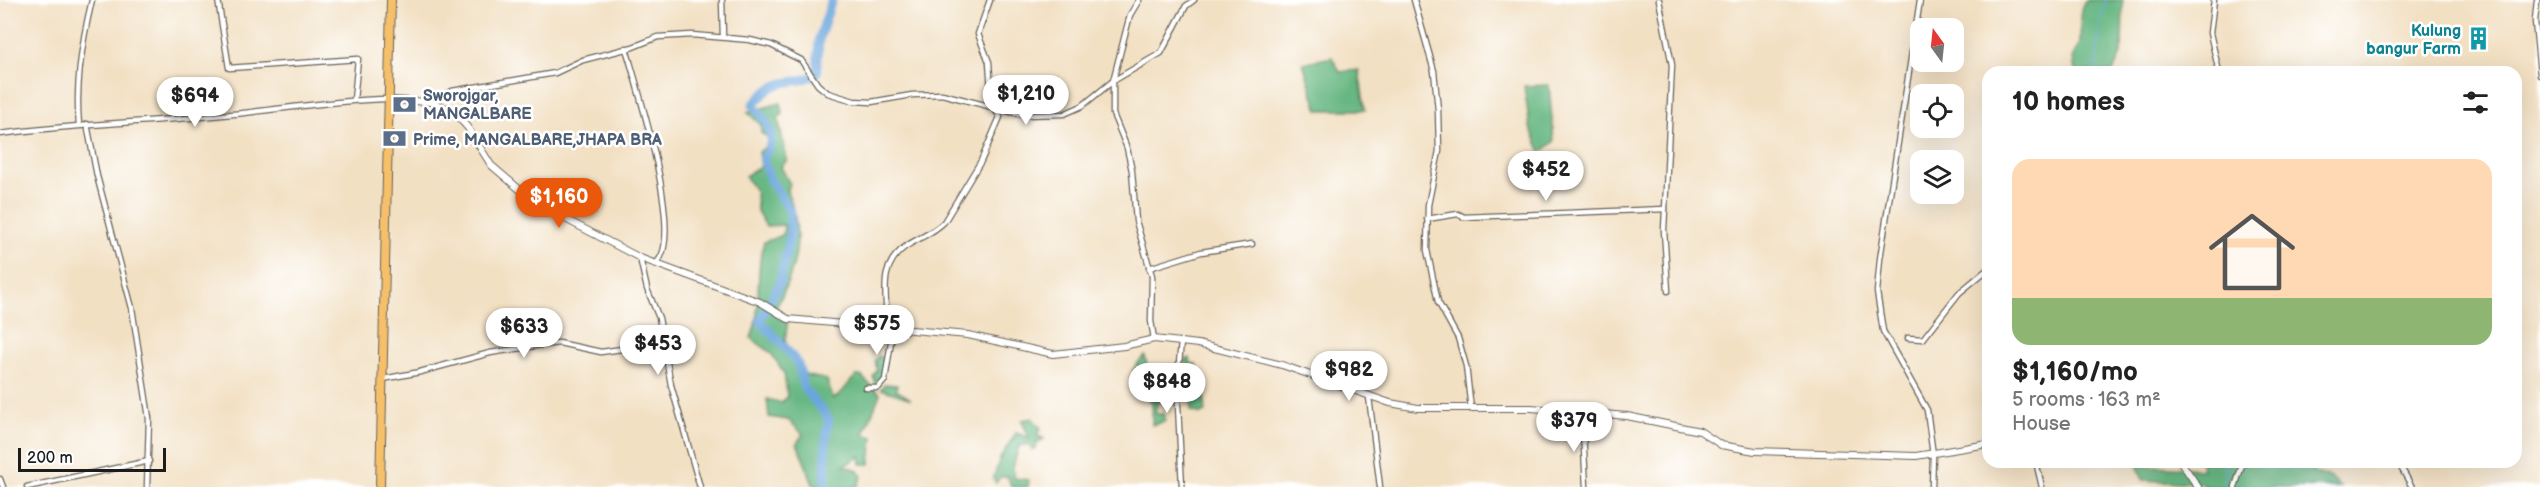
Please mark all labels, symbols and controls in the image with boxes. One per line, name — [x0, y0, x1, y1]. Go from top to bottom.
north arrow — [1910, 18, 1964, 72]
map controls — [1910, 18, 1964, 204]
place label: Kulung bangur Farm — [2366, 22, 2461, 59]
building icon: Kulung bangur Farm — [2466, 26, 2492, 52]
pin: $1,210 — [977, 75, 1075, 126]
pin: $694 — [159, 77, 231, 128]
text: $1,210 — [997, 82, 1055, 106]
text: $694 — [171, 84, 219, 108]
button: locate — [1910, 84, 1964, 138]
icon: filters — [2459, 86, 2492, 119]
place label: Sworojgar, MANGALBARE — [423, 87, 532, 124]
text: 10 homes — [2012, 87, 2125, 118]
bank icon: Sworojgar, MANGALBARE — [392, 91, 418, 117]
bank icon: Prime, MANGALBARE,JHAPA BRA — [382, 126, 408, 152]
place label: Prime, MANGALBARE,JHAPA BRA — [413, 131, 662, 150]
button: layers — [1910, 150, 1964, 204]
pin: $452 — [1510, 151, 1582, 202]
text: $452 — [1522, 158, 1570, 182]
pin: $1,160 — [510, 178, 608, 229]
text: $1,160 — [529, 185, 589, 209]
icon: home — [2198, 198, 2306, 306]
pin: $575 — [841, 305, 913, 356]
pin: $633 — [488, 308, 560, 359]
text: $575 — [853, 312, 901, 336]
text: $633 — [500, 315, 548, 339]
pin: $453 — [622, 325, 694, 376]
text: $453 — [634, 332, 682, 356]
pin: $982 — [1313, 351, 1385, 402]
text: $1,160/mo — [2012, 357, 2138, 388]
text: $982 — [1325, 358, 1373, 382]
pin: $848 — [1131, 363, 1203, 414]
text: $848 — [1143, 370, 1192, 394]
text: 5 rooms · 163 m² — [2012, 388, 2161, 412]
pin: $379 — [1538, 402, 1610, 453]
text: $379 — [1550, 409, 1598, 433]
text: House — [2012, 412, 2071, 436]
scale bar — [18, 445, 166, 472]
text: 200 m — [27, 449, 73, 468]

